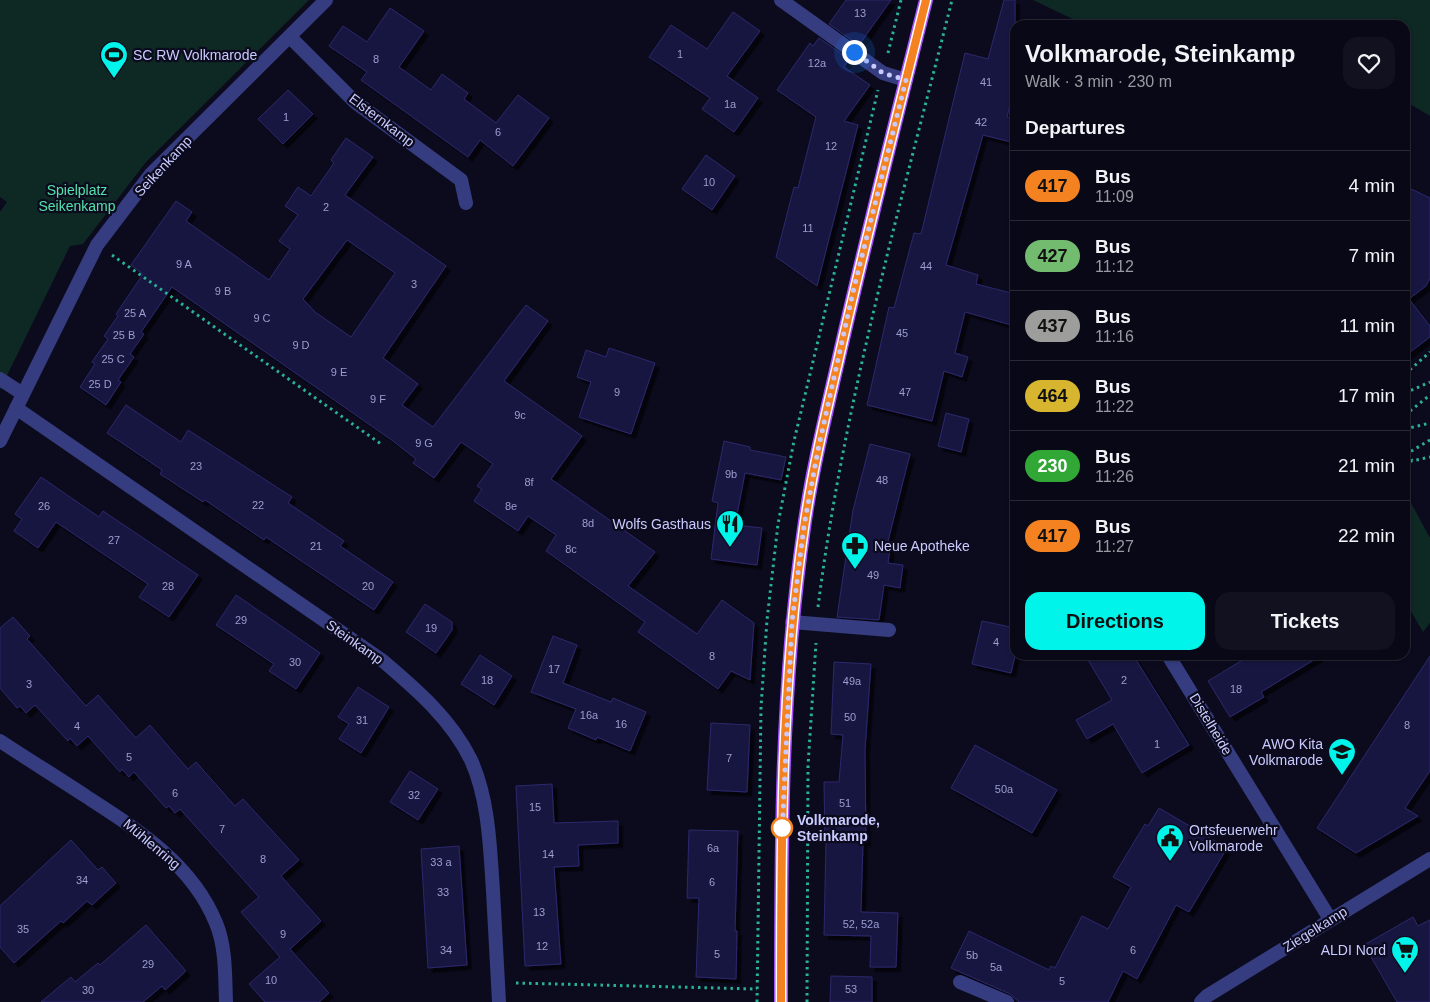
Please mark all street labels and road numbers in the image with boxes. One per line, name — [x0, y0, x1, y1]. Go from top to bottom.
street label: Elsternkamp — [346, 90, 418, 150]
street label: Seikenkamp — [131, 132, 195, 200]
street label: Steinkamp — [323, 616, 387, 668]
street label: Distelheide — [1186, 690, 1236, 758]
street label: Mühlenring — [120, 816, 184, 872]
street label: Ziegelkamp — [1280, 903, 1350, 955]

